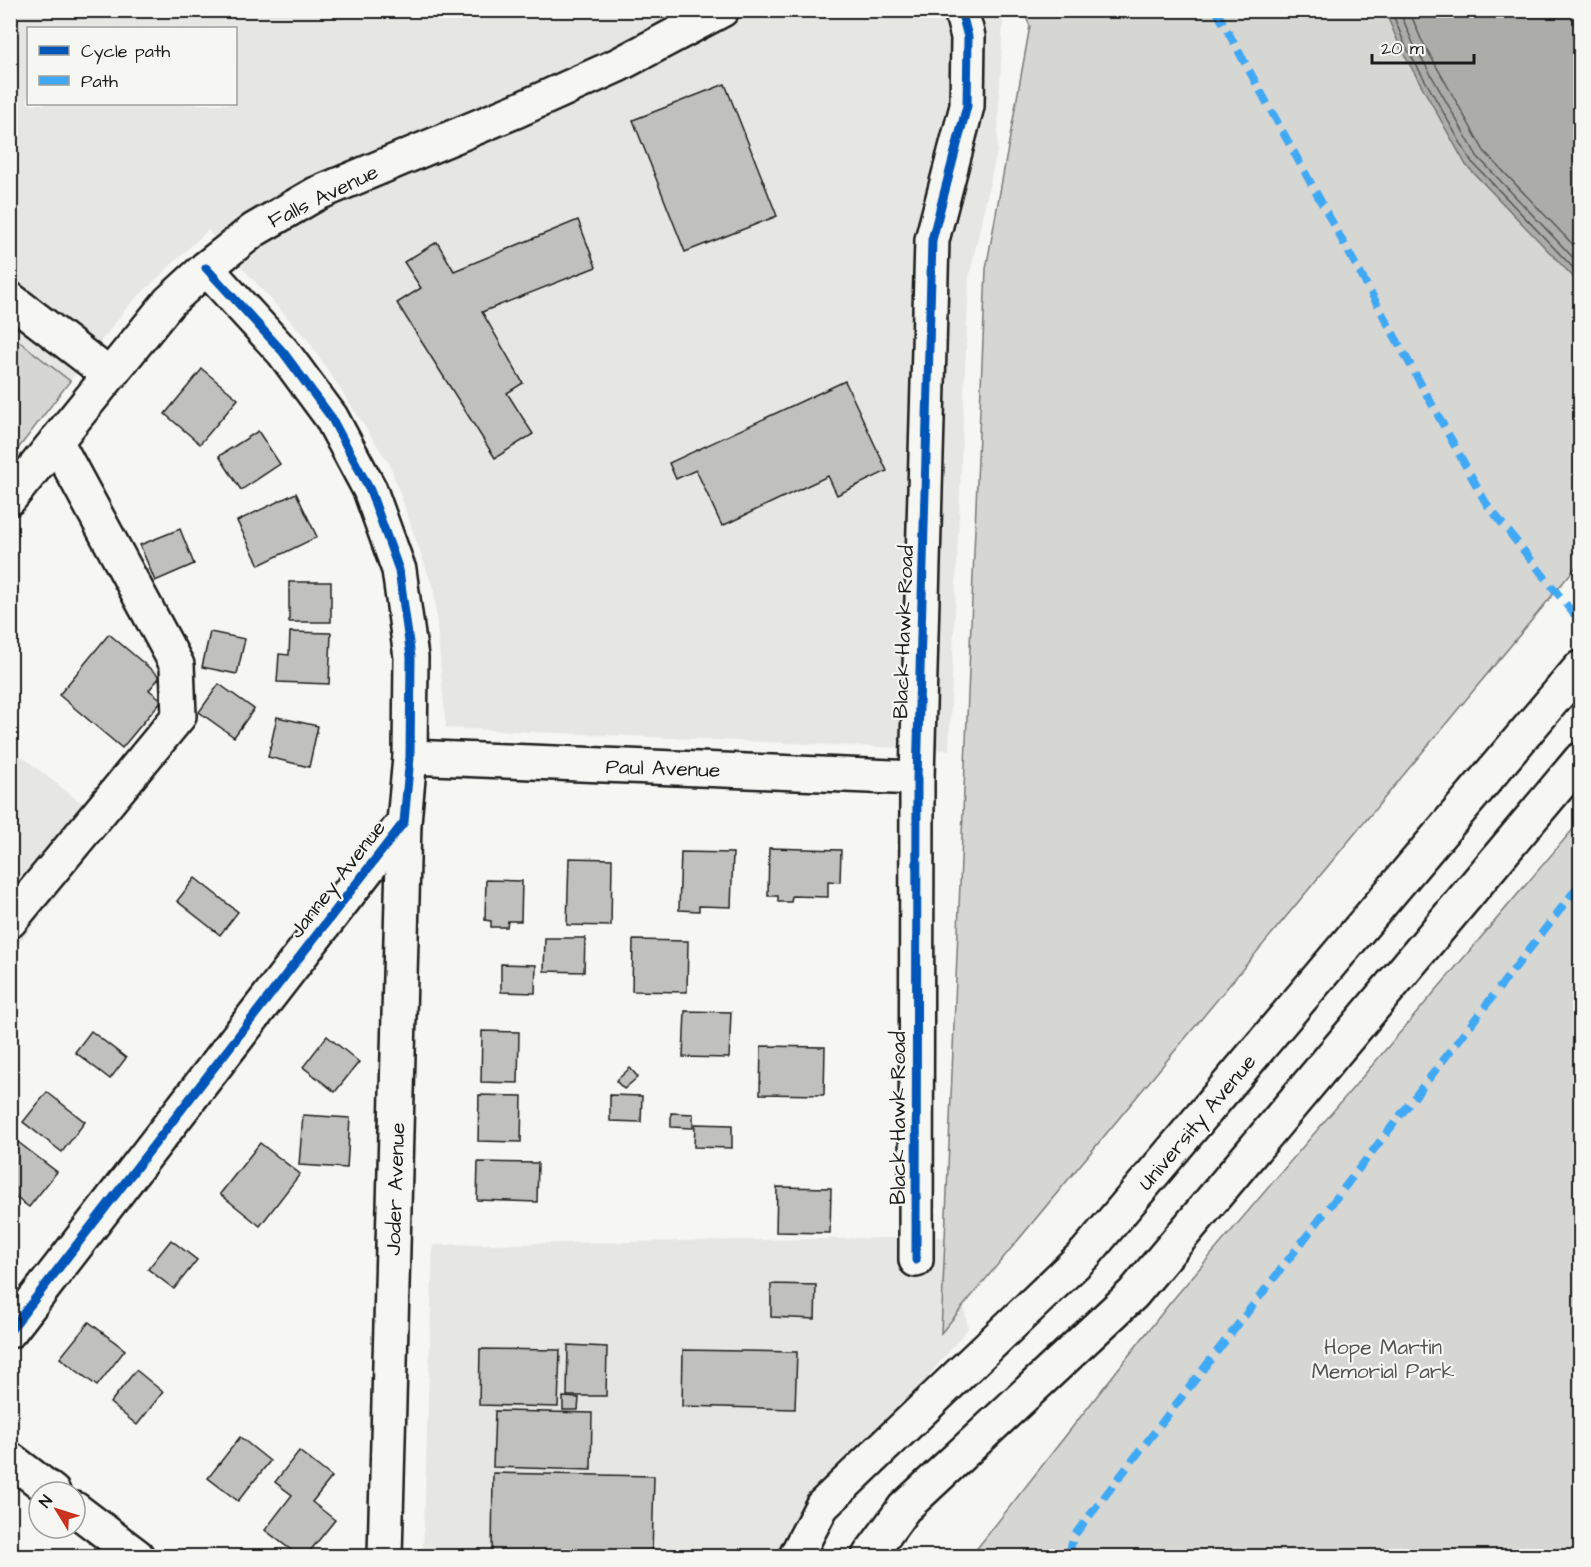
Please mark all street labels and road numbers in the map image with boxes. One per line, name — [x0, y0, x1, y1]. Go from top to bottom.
street label: Falls Avenue — [263, 157, 383, 236]
street label: Black Hawk Road — [886, 545, 921, 719]
street label: Paul Avenue — [605, 752, 721, 785]
street label: Janney Avenue — [282, 814, 394, 946]
street label: Black Hawk Road — [884, 1031, 913, 1205]
street label: University Avenue — [1132, 1048, 1265, 1198]
street label: Joder Avenue — [379, 1122, 412, 1256]

